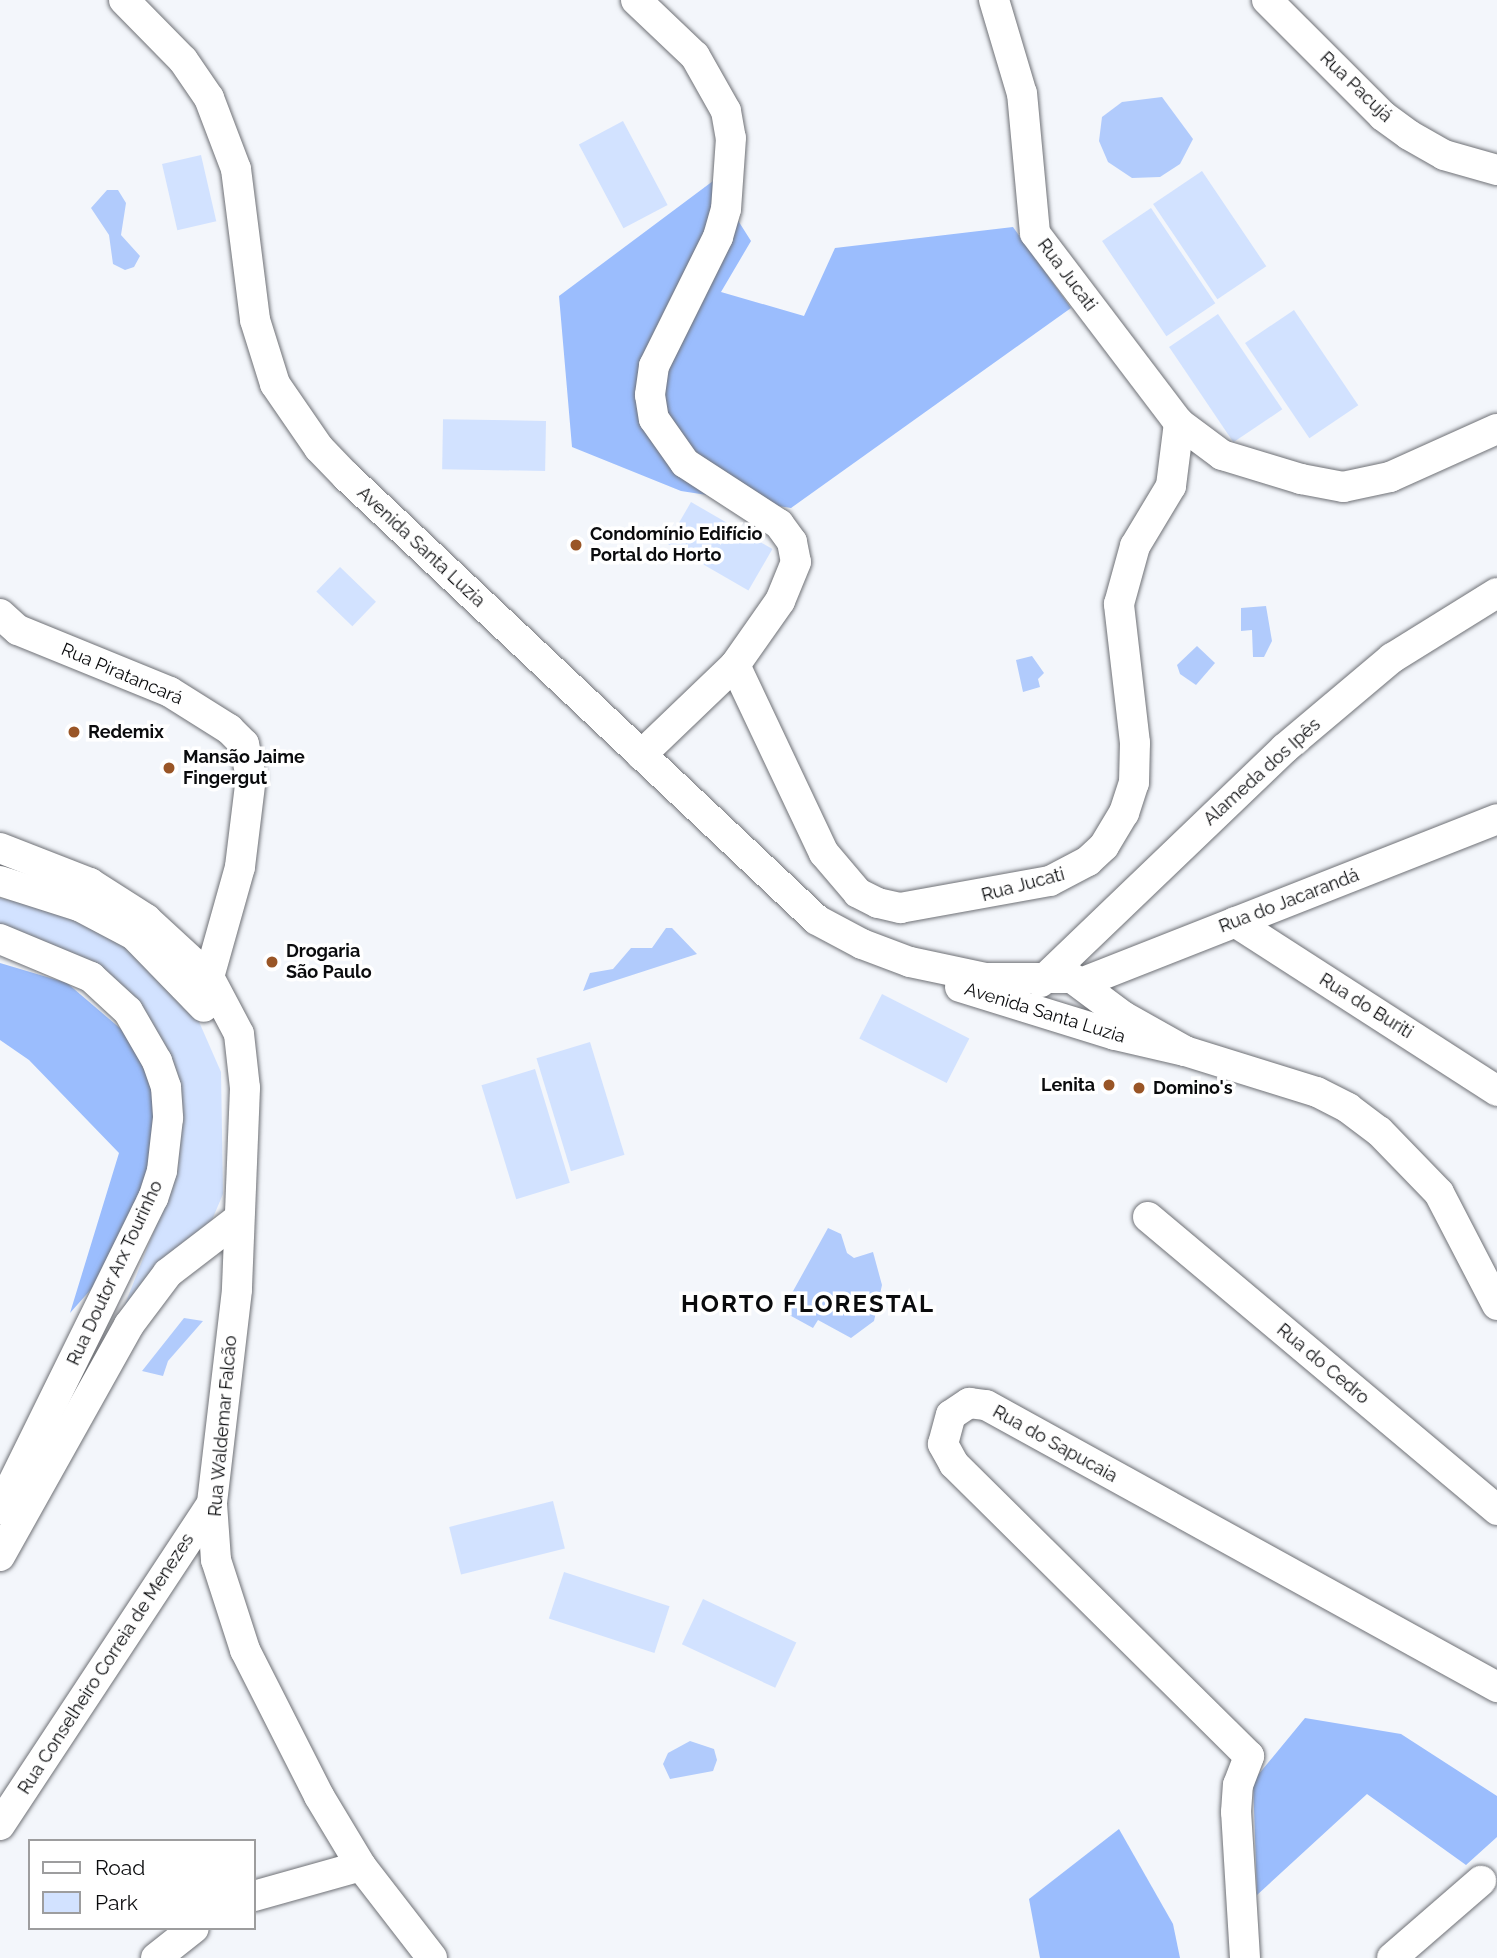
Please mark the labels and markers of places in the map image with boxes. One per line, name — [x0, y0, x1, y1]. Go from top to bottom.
place label: Condomínio Edifício Portal do Horto — [590, 524, 762, 566]
marker: Condomínio Edifício Portal do Horto — [568, 537, 584, 553]
place label: Redemix — [88, 721, 164, 743]
marker: Redemix — [66, 724, 82, 740]
place label: Mansão Jaime Fingergut — [183, 747, 305, 790]
marker: Mansão Jaime Fingergut — [161, 760, 177, 776]
place label: Drogaria São Paulo — [286, 941, 372, 984]
marker: Drogaria São Paulo — [264, 954, 280, 970]
place label: Lenita — [1041, 1074, 1095, 1096]
marker: Lenita — [1101, 1077, 1117, 1093]
place label: Domino's — [1153, 1077, 1233, 1099]
marker: Domino's — [1131, 1080, 1147, 1096]

